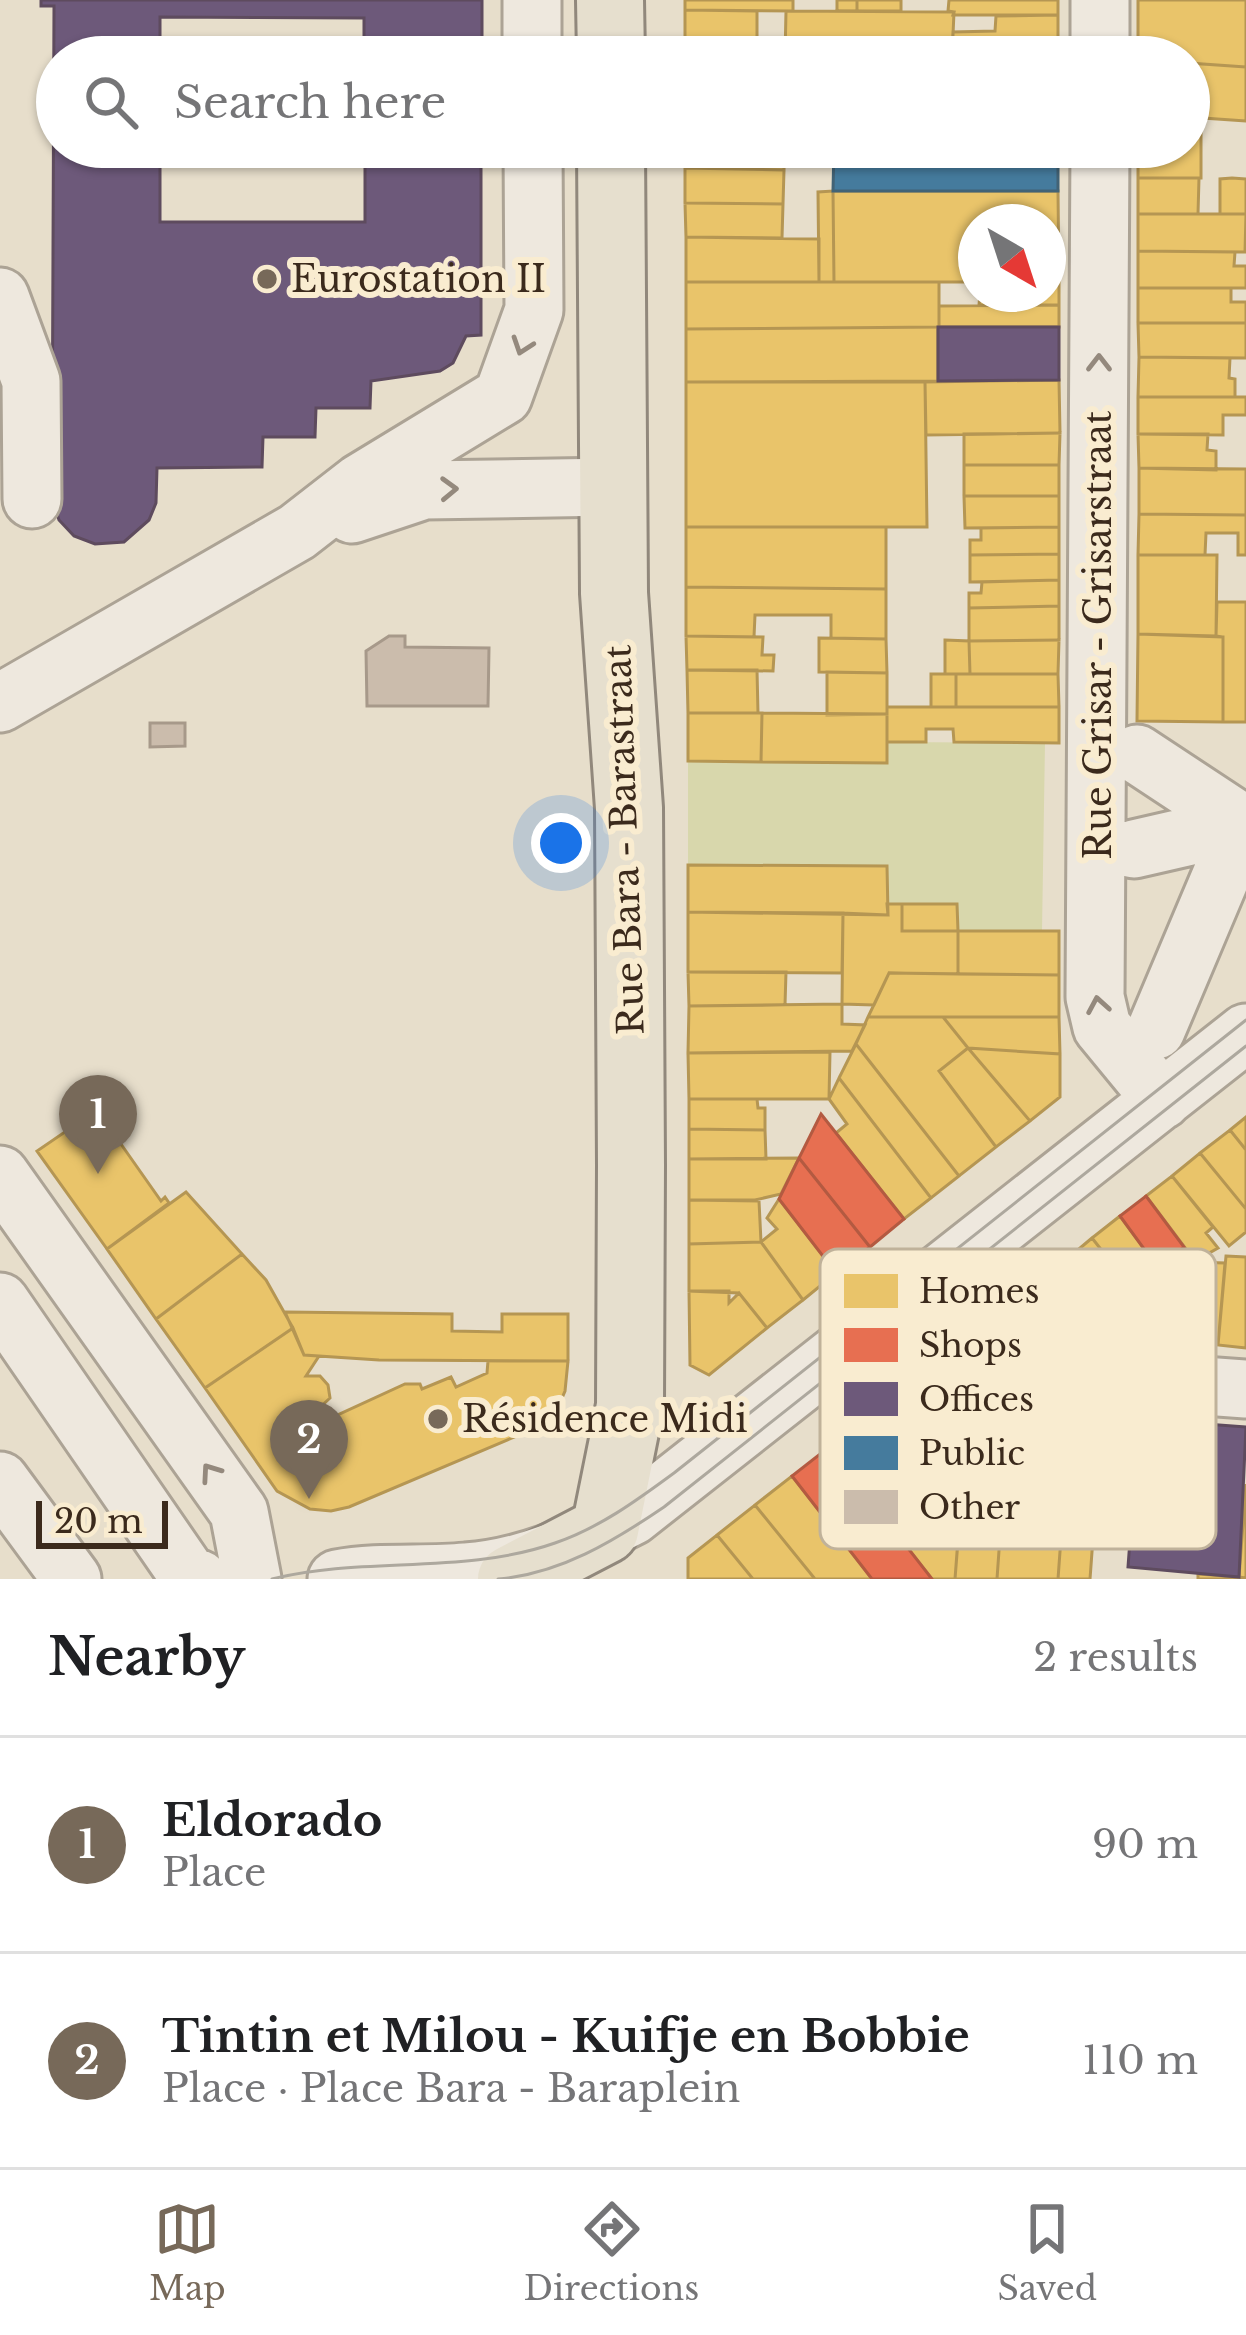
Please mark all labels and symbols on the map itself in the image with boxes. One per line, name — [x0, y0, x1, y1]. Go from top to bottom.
north arrow — [958, 204, 1066, 312]
place label: Eurostation II — [291, 257, 546, 302]
marker: Eurostation II — [254, 266, 280, 292]
one-way arrow — [512, 335, 537, 356]
one-way arrow — [1086, 353, 1112, 371]
street label: Rue Grisar - Grisarstraat — [1076, 410, 1121, 859]
one-way arrow — [440, 476, 459, 502]
street label: Rue Bara - Barastraat — [595, 644, 654, 1036]
your location — [531, 813, 591, 873]
one-way arrow — [1087, 995, 1112, 1015]
pin: 1 — [59, 1075, 137, 1174]
legend — [820, 1249, 1216, 1549]
text: Homes — [919, 1271, 1040, 1312]
text: Shops — [919, 1325, 1022, 1366]
text: Offices — [919, 1379, 1034, 1420]
place label: Résidence Midi — [462, 1397, 747, 1442]
pin: 2 — [270, 1400, 348, 1499]
marker: Résidence Midi — [425, 1406, 451, 1432]
text: Public — [919, 1433, 1025, 1474]
one-way arrow — [203, 1464, 225, 1485]
text: Other — [919, 1487, 1020, 1528]
scale bar — [36, 1495, 168, 1548]

